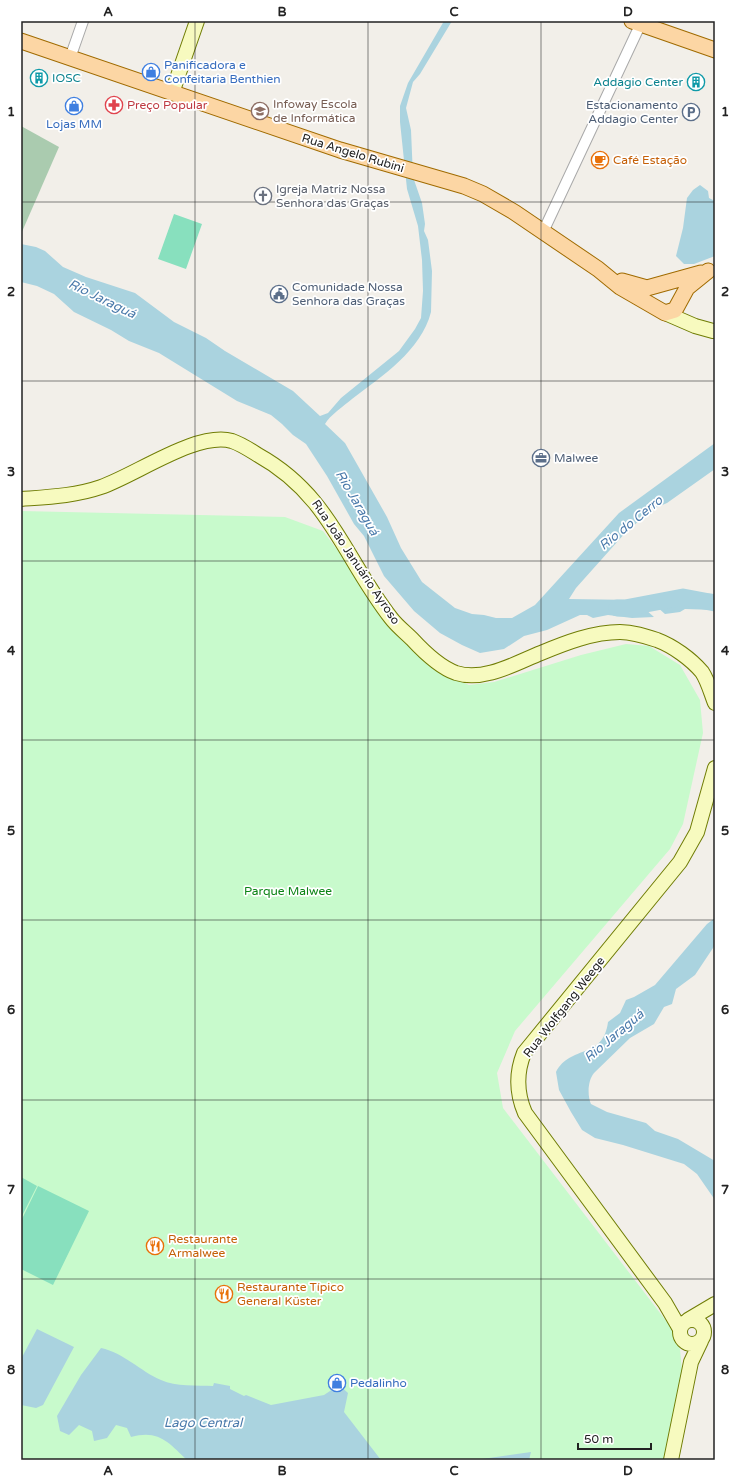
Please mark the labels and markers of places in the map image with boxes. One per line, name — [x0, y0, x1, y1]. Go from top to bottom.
place label: Panificadora e Confeitaria Benthien — [164, 58, 281, 86]
shop icon: Panificadora e Confeitaria Benthien — [141, 62, 161, 82]
building icon: IOSC — [29, 68, 49, 88]
place label: IOSC — [52, 71, 81, 85]
building icon: Addagio Center — [686, 72, 706, 92]
place label: Addagio Center — [593, 75, 683, 89]
pharmacy icon: Preço Popular — [104, 95, 124, 115]
shop icon: Lojas MM — [64, 96, 84, 116]
place label: Infoway Escola de Informática — [273, 97, 357, 125]
place label: Preço Popular — [127, 98, 208, 112]
place label: Estacionamento Addagio Center — [586, 98, 678, 126]
school or university icon: Infoway Escola de Informática — [250, 101, 270, 121]
parking icon: Estacionamento Addagio Center — [681, 102, 701, 122]
place label: Lojas MM — [46, 117, 102, 131]
cafe icon: Café Estação — [590, 150, 610, 170]
place label: Café Estação — [613, 153, 687, 167]
place label: Igreja Matriz Nossa Senhora das Graças — [276, 182, 389, 210]
church icon: Igreja Matriz Nossa Senhora das Graças — [253, 186, 273, 206]
place label: Comunidade Nossa Senhora das Graças — [292, 280, 405, 308]
public building icon: Comunidade Nossa Senhora das Graças — [269, 284, 289, 304]
office icon: Malwee — [531, 448, 551, 468]
place label: Malwee — [554, 451, 599, 465]
place label: Restaurante Armalwee — [168, 1232, 238, 1260]
restaurant icon: Restaurante Armalwee — [145, 1236, 165, 1256]
place label: Restaurante Típico General Küster — [237, 1280, 344, 1308]
restaurant icon: Restaurante Típico General Küster — [214, 1284, 234, 1304]
shop icon: Pedalinho — [327, 1373, 347, 1393]
place label: Pedalinho — [350, 1376, 407, 1390]

